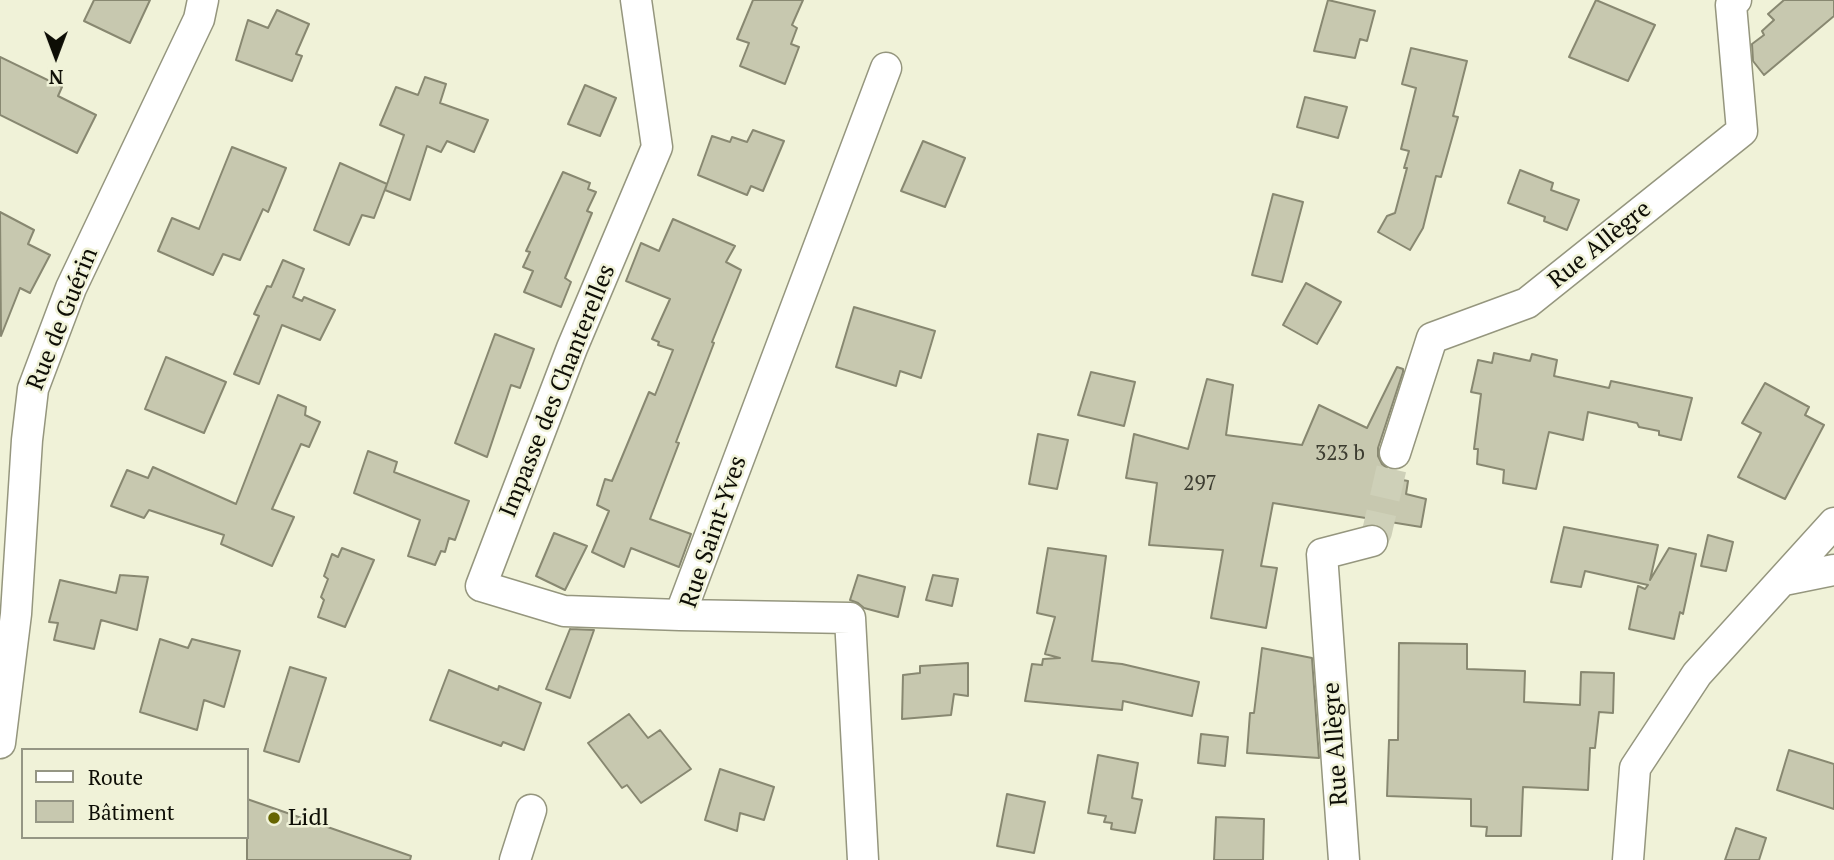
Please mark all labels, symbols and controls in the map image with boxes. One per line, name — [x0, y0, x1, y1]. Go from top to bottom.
north arrow — [21, 21, 91, 91]
text: N — [49, 65, 63, 90]
street label: Rue Allègre — [1543, 195, 1657, 295]
street label: Rue de Guérin — [21, 243, 105, 395]
street label: Impasse des Chanterelles — [494, 260, 622, 522]
house number: 323 b — [1315, 441, 1365, 467]
street label: Rue Saint-Yves — [675, 452, 753, 612]
house number: 297 — [1183, 471, 1217, 497]
street label: Rue Allègre — [1317, 681, 1355, 807]
legend — [21, 748, 248, 839]
text: Route — [88, 763, 143, 791]
text: Bâtiment — [88, 798, 175, 826]
place label: Lidl — [288, 804, 329, 832]
marker: Lidl — [266, 810, 282, 826]

